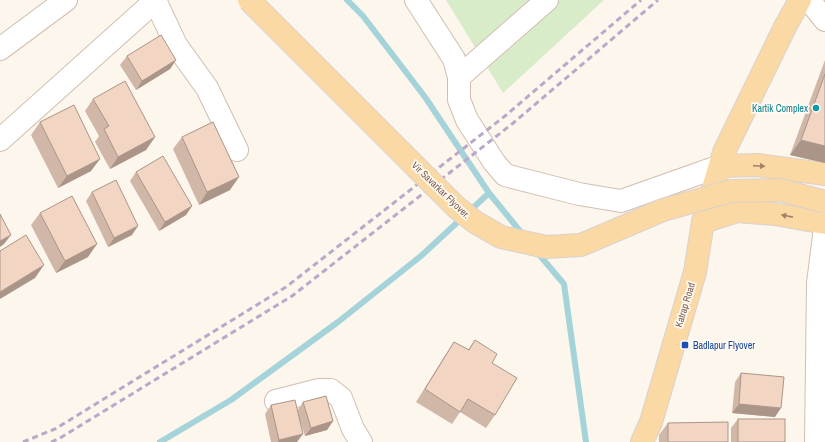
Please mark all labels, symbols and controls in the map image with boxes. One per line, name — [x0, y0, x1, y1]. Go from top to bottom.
place label: Kartik Complex — [752, 102, 809, 115]
marker: Kartik Complex — [811, 103, 821, 113]
street label: Vir Savarkar Flyover. — [409, 159, 473, 221]
one-way arrow — [753, 162, 765, 169]
one-way arrow — [781, 213, 793, 219]
street label: Katrap Road — [672, 281, 698, 329]
place label: Badlapur Flyover — [693, 339, 755, 352]
marker: Badlapur Flyover — [680, 340, 690, 350]

